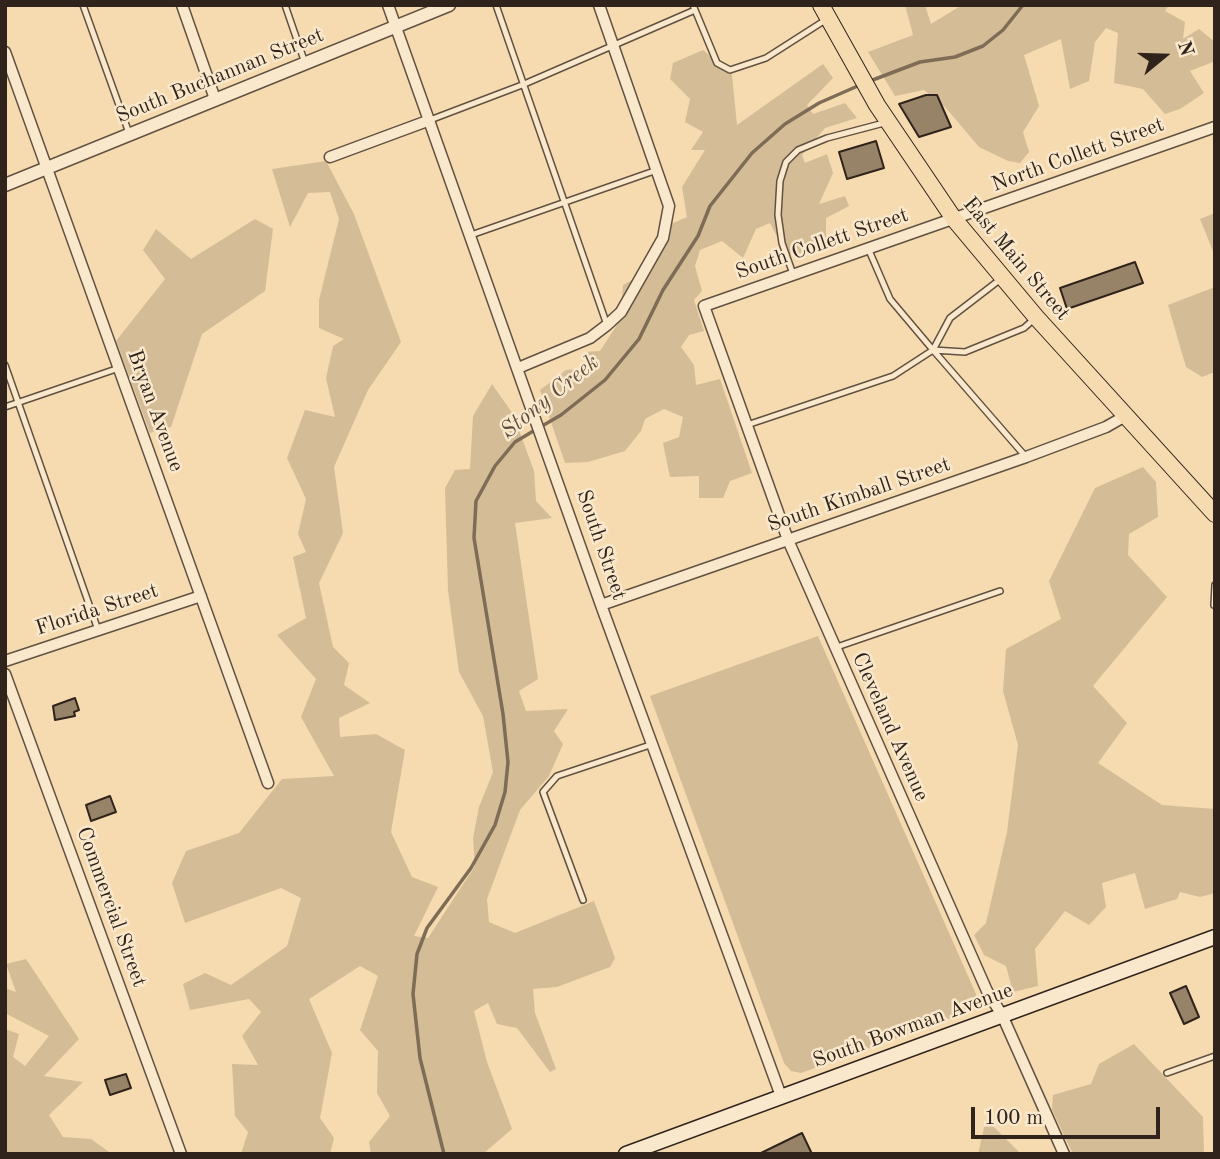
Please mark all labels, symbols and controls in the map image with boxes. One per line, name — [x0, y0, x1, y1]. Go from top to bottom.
north arrow — [1129, 21, 1199, 91]
street label: South Buchannan Street — [112, 23, 328, 129]
text: N — [1173, 39, 1196, 59]
street label: North Collett Street — [988, 112, 1168, 198]
street label: East Main Street — [957, 192, 1075, 326]
street label: South Collett Street — [732, 203, 912, 285]
street label: Bryan Avenue — [121, 347, 189, 475]
water label: Stony Creek — [495, 349, 605, 445]
street label: South Kimball Street — [764, 452, 954, 538]
street label: South Street — [570, 487, 632, 603]
street label: Florida Street — [33, 578, 161, 642]
street label: Cleveland Avenue — [846, 649, 934, 805]
street label: Commercial Street — [70, 824, 152, 990]
street label: South Bowman Avenue — [809, 978, 1017, 1074]
scale bar — [975, 1092, 1164, 1136]
text: 100 m — [984, 1108, 1043, 1129]

